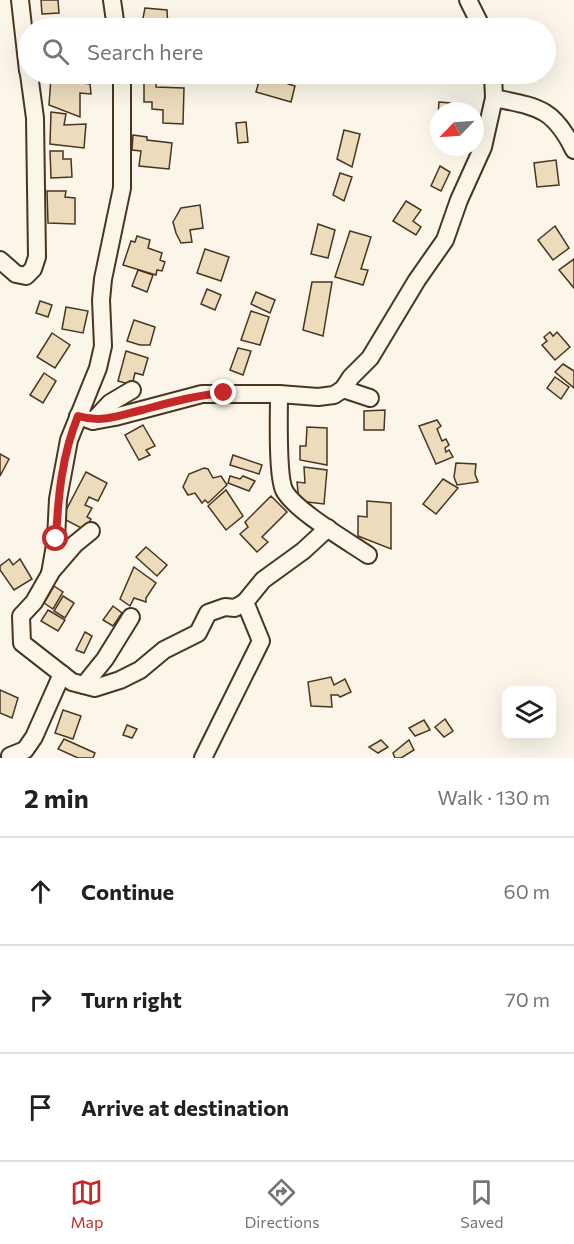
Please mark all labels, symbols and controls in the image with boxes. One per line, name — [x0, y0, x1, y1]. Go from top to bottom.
search box — [18, 18, 556, 84]
icon: search — [39, 35, 72, 68]
text: Search here — [87, 38, 203, 65]
north arrow — [430, 102, 484, 156]
route end — [210, 379, 236, 405]
route start — [42, 525, 68, 551]
map controls — [502, 686, 556, 740]
button: layers — [502, 686, 556, 740]
text: 2 min — [24, 782, 89, 813]
text: Walk · 130 m — [438, 785, 550, 809]
icon: ahead — [24, 875, 57, 908]
text: Continue — [81, 878, 174, 905]
text: 60 m — [504, 879, 550, 903]
icon: right — [24, 983, 57, 1016]
text: Turn right — [81, 986, 182, 1013]
text: 70 m — [505, 987, 550, 1011]
icon: arrive — [24, 1091, 57, 1124]
text: Arrive at destination — [81, 1094, 289, 1121]
tab: Map — [70, 1176, 103, 1231]
tab: Directions — [244, 1176, 319, 1231]
tab: Saved — [460, 1176, 504, 1231]

